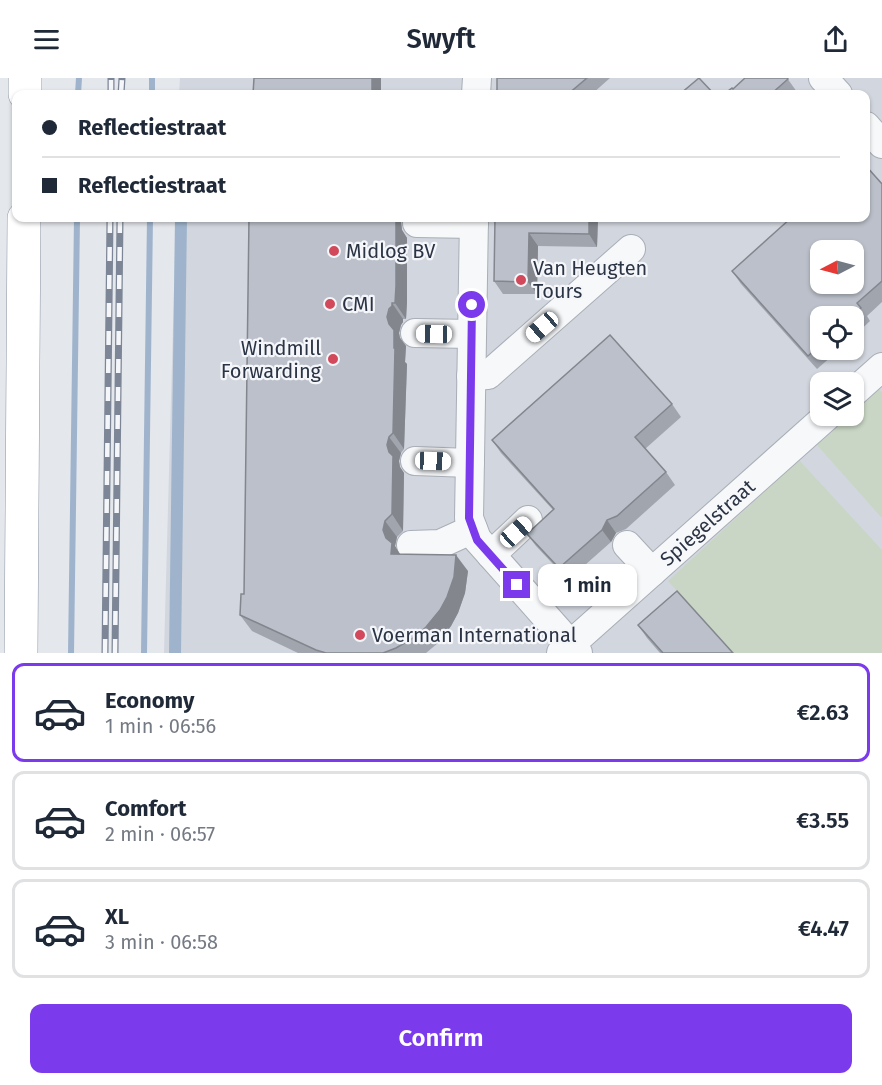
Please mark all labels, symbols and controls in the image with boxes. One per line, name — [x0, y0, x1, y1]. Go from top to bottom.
icon: menu — [30, 23, 63, 56]
text: Swyft — [407, 23, 475, 55]
icon: share — [819, 23, 852, 56]
text: Reflectiestraat — [78, 114, 226, 141]
text: Reflectiestraat — [78, 172, 226, 199]
place label: Midlog BV — [346, 239, 435, 263]
north arrow — [810, 240, 864, 294]
map controls — [810, 240, 864, 426]
marker: Midlog BV — [327, 244, 341, 258]
place label: Van Heugten Tours — [533, 256, 647, 303]
marker: Van Heugten Tours — [514, 273, 528, 287]
route start — [458, 291, 485, 318]
place label: CMI — [342, 292, 375, 316]
marker: CMI — [323, 297, 337, 311]
button: locate — [810, 306, 864, 360]
car — [523, 308, 561, 346]
car — [416, 325, 452, 343]
place label: Windmill Forwarding — [221, 336, 322, 383]
marker: Windmill Forwarding — [326, 352, 340, 366]
button: layers — [810, 372, 864, 426]
car — [415, 451, 451, 471]
street label: Spiegelstraat — [655, 474, 760, 571]
car — [497, 513, 535, 551]
callout: 1 min — [538, 564, 637, 606]
route end — [503, 571, 530, 598]
text: 1 min — [563, 573, 612, 597]
place label: Voerman International — [372, 623, 577, 647]
marker: Voerman International — [353, 628, 367, 642]
icon: car — [33, 686, 87, 740]
text: Economy — [105, 687, 194, 714]
text: €2.63 — [797, 699, 849, 726]
text: 1 min · 06:56 — [105, 714, 216, 738]
icon: car — [33, 794, 87, 848]
text: Comfort — [105, 795, 186, 822]
text: €3.55 — [796, 807, 849, 834]
text: 2 min · 06:57 — [105, 822, 215, 846]
icon: car — [33, 902, 87, 956]
text: XL — [105, 903, 129, 930]
text: €4.47 — [798, 915, 849, 942]
text: 3 min · 06:58 — [105, 930, 218, 954]
button: Confirm — [30, 1004, 852, 1073]

